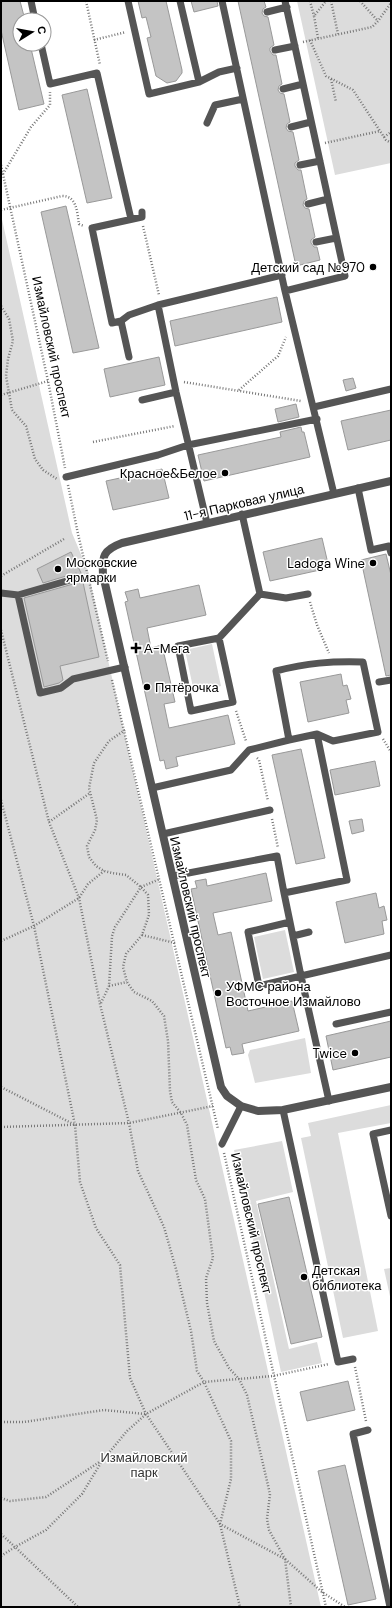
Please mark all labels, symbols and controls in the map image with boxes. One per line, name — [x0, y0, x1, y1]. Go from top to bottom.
north arrow — [12, 12, 52, 52]
text: С — [34, 25, 49, 35]
place label: Детский сад №970 — [251, 259, 365, 276]
marker: Детский сад №970 — [368, 262, 378, 272]
street label: Измайловский проспект — [28, 275, 75, 420]
place label: Красное&Белое — [120, 465, 217, 482]
marker: Красное&Белое — [220, 468, 230, 478]
street label: 11-я Парковая улица — [182, 480, 307, 525]
place label: Московские ярмарки — [66, 554, 137, 586]
place label: Ladoga Wine — [287, 555, 365, 572]
marker: Ladoga Wine — [368, 558, 378, 568]
marker: Московские ярмарки — [53, 564, 63, 574]
place label: А-Мега — [144, 640, 190, 657]
marker: А-Мега — [131, 643, 141, 653]
place label: Пятёрочка — [155, 679, 219, 696]
marker: Пятёрочка — [142, 682, 152, 692]
street label: Измайловский проспект — [166, 835, 215, 980]
place label: УФМС района Восточное Измайлово — [226, 978, 361, 1010]
marker: УФМС района Восточное Измайлово — [213, 988, 223, 998]
place label: Twice — [313, 1045, 347, 1062]
marker: Twice — [350, 1048, 360, 1058]
street label: Измайловский проспект — [227, 1151, 276, 1296]
place label: Детская библиотека — [312, 1262, 382, 1294]
marker: Детская библиотека — [299, 1272, 309, 1282]
park label: Измайловский парк — [100, 1449, 188, 1481]

